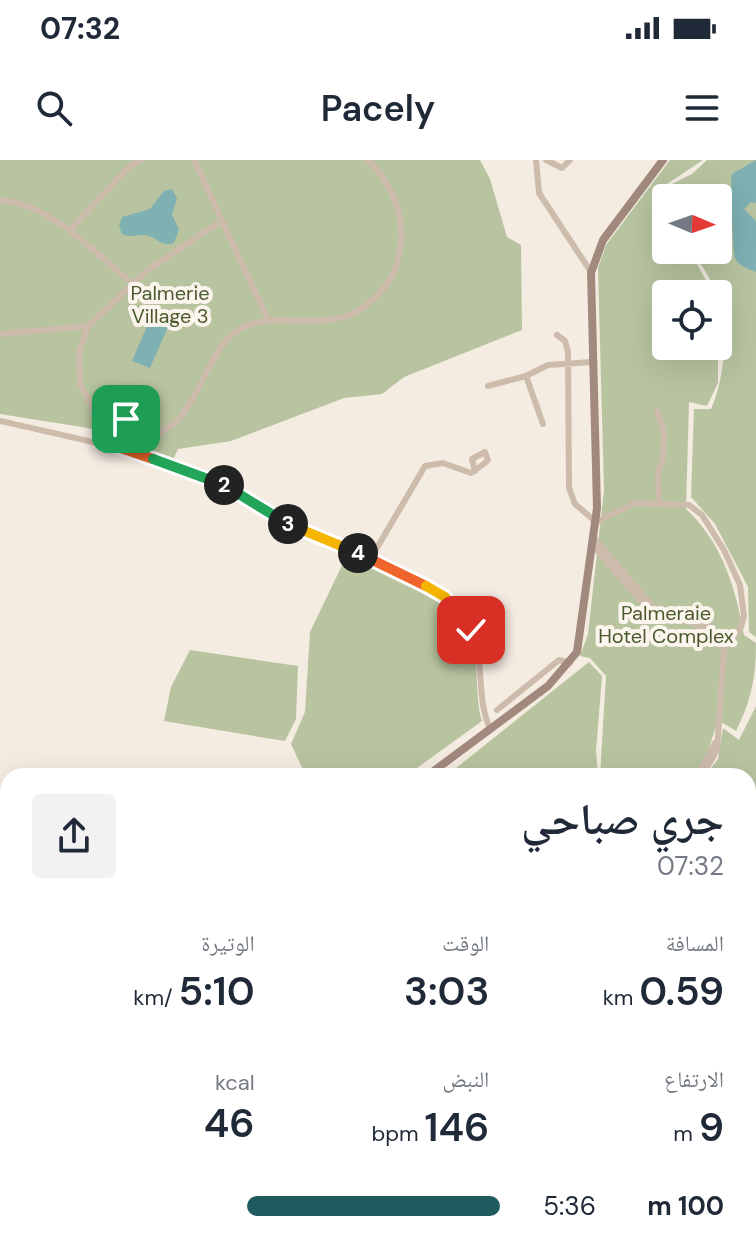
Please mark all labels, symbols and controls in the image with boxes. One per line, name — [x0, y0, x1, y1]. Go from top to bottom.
text: 07:32 — [40, 9, 120, 48]
text: Pacely — [321, 85, 435, 132]
icon: search — [32, 86, 76, 130]
icon: menu — [680, 86, 724, 130]
north arrow — [652, 184, 732, 264]
map controls — [652, 184, 732, 360]
park label: Palmerie Village 3 — [130, 280, 210, 329]
button: locate — [652, 280, 732, 360]
pin — [92, 385, 160, 453]
icon: arrive — [104, 397, 148, 441]
pin: 2 — [204, 465, 244, 505]
text: 2 — [218, 470, 230, 499]
pin: 3 — [268, 504, 308, 544]
text: 3 — [281, 509, 295, 538]
pin: 4 — [338, 533, 378, 573]
text: 4 — [351, 538, 365, 567]
pin — [437, 596, 505, 664]
park label: Palmeraie Hotel Complex — [598, 600, 734, 649]
icon: check — [449, 608, 493, 652]
text: جري صباحي — [521, 790, 724, 848]
button: share — [32, 794, 116, 878]
text: 07:32 — [657, 849, 724, 883]
text: الوتيرة — [201, 929, 255, 958]
text: الوقت — [442, 929, 489, 958]
text: المسافة — [666, 929, 724, 958]
text: 5:10 — [179, 965, 255, 1017]
text: 3:03 — [404, 965, 489, 1017]
text: 0.59 — [639, 965, 724, 1017]
text: /km — [133, 983, 179, 1012]
text: km — [603, 983, 639, 1012]
text: النبض — [442, 1065, 489, 1094]
text: الارتفاع — [664, 1065, 724, 1094]
text: kcal — [215, 1068, 255, 1097]
text: 46 — [204, 1097, 255, 1149]
text: 146 — [425, 1101, 489, 1153]
text: 9 — [699, 1101, 724, 1153]
text: bpm — [372, 1119, 425, 1148]
text: m — [673, 1119, 699, 1148]
text: 5:36 — [543, 1189, 596, 1223]
text: 100 m — [647, 1189, 724, 1223]

